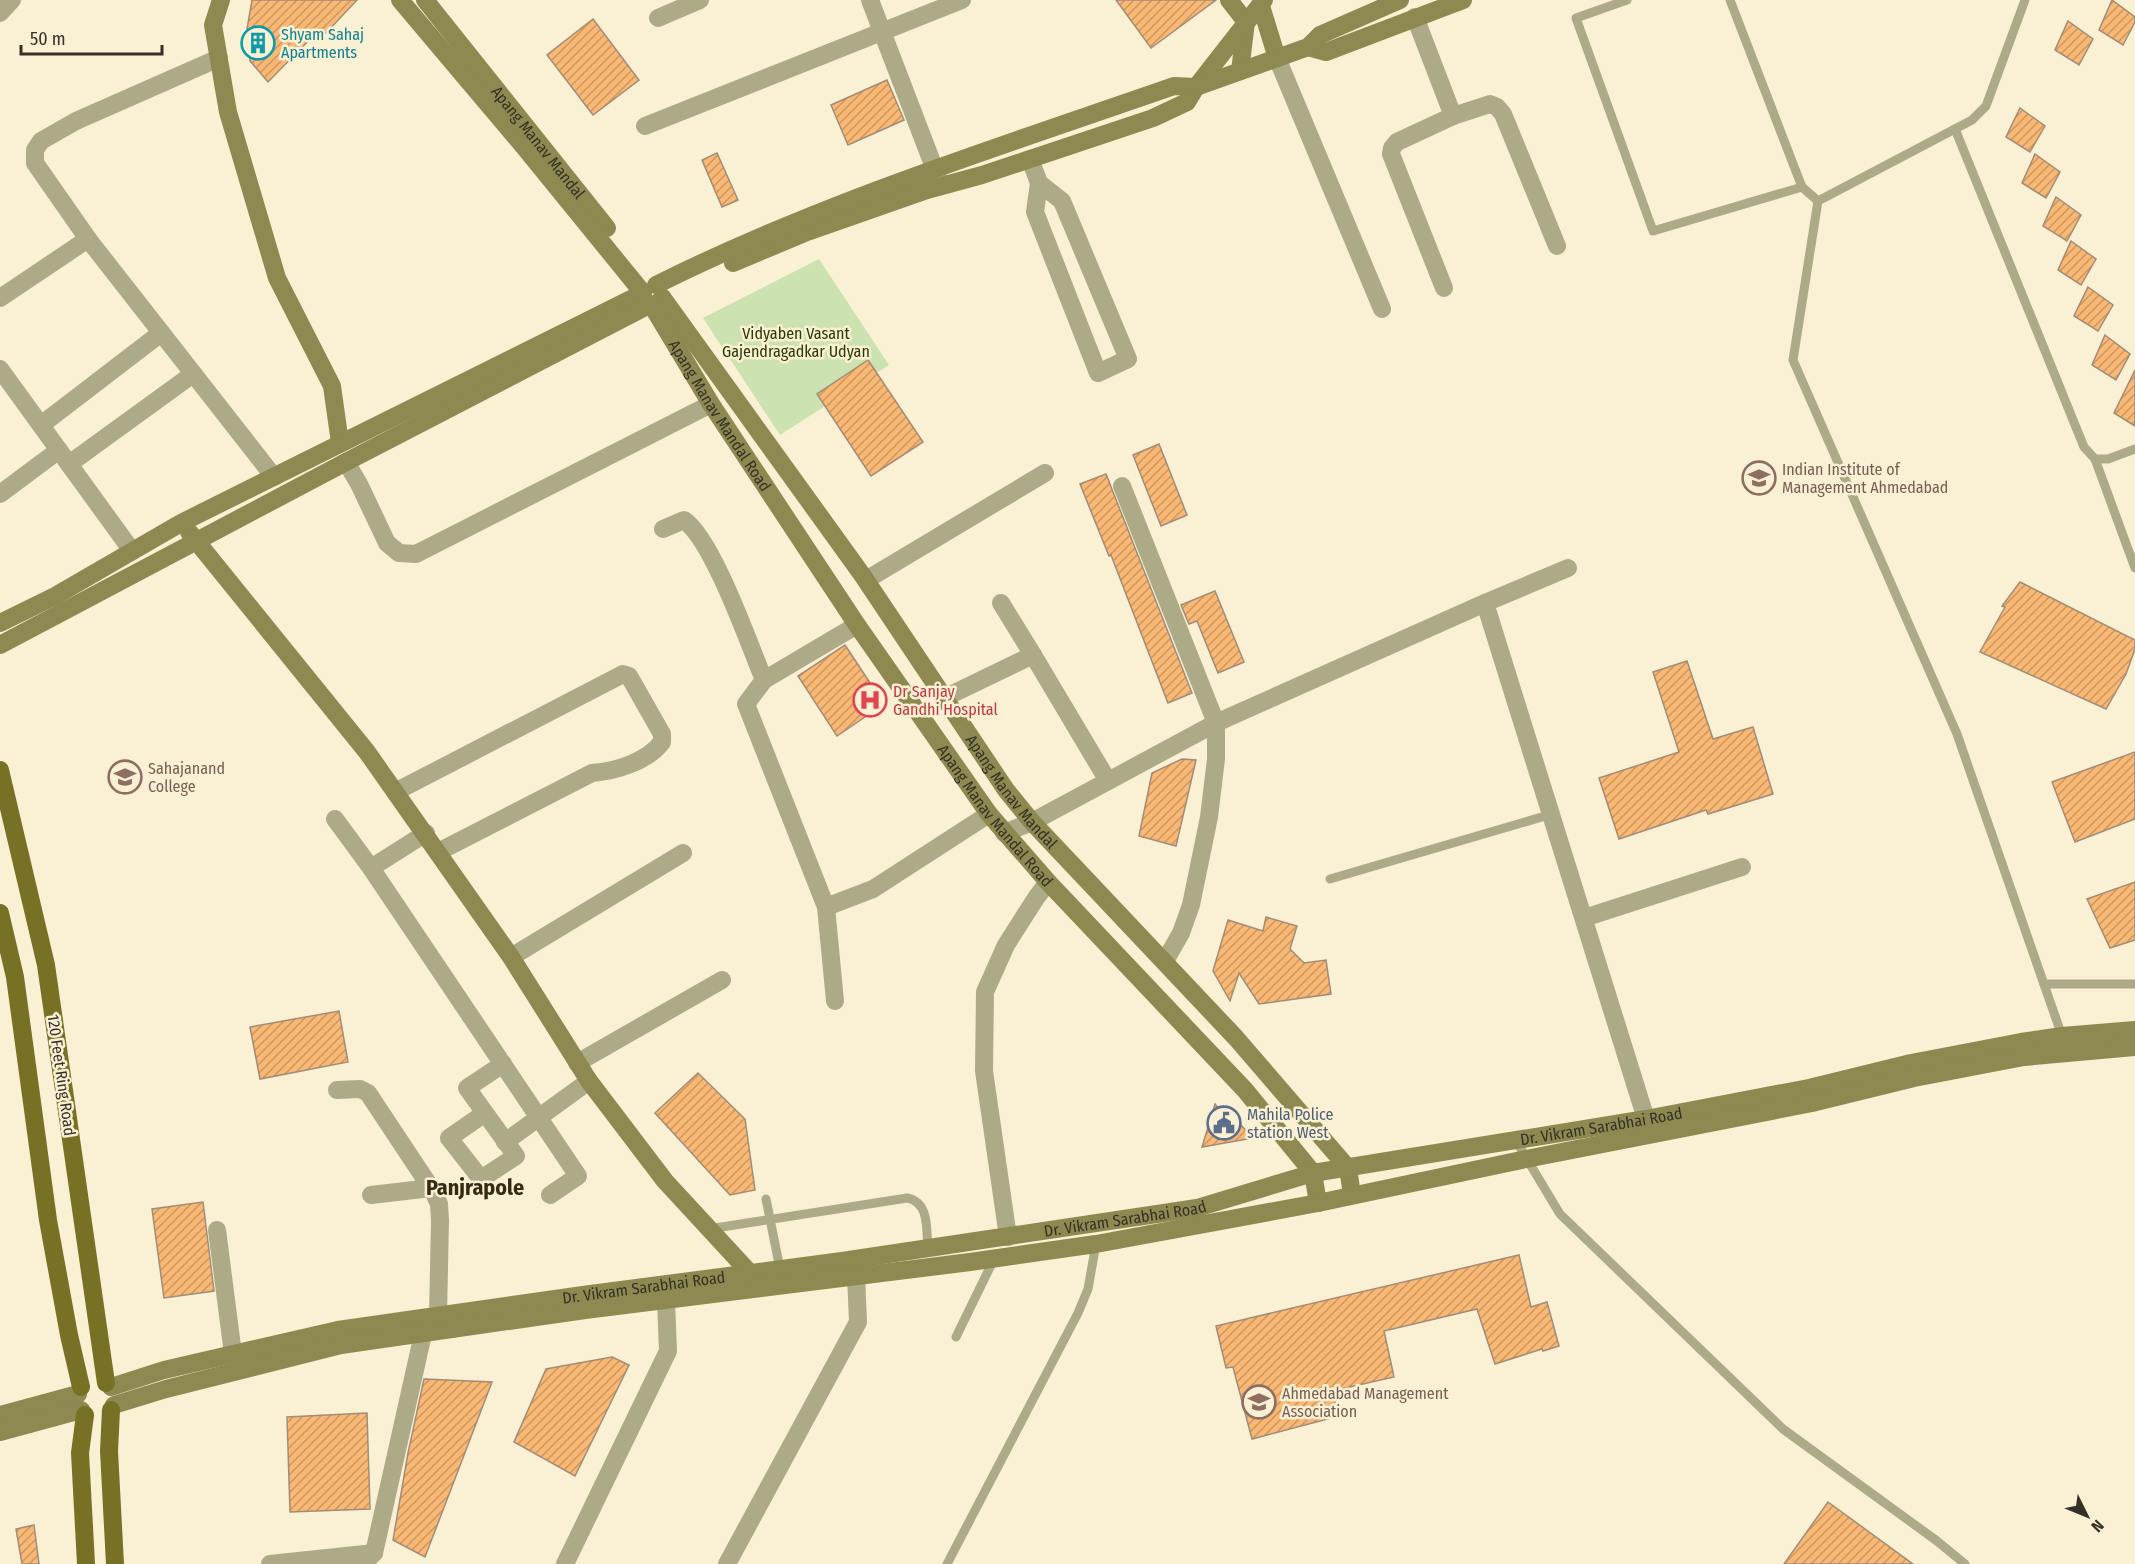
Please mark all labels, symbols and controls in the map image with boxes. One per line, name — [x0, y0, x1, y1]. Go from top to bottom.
scale bar — [21, 18, 162, 56]
building icon: Shyam Sahaj Apartments — [240, 25, 276, 61]
place label: Shyam Sahaj Apartments — [281, 25, 364, 62]
text: 50 m — [30, 28, 66, 50]
street label: Apang Manav Mandal — [487, 82, 589, 203]
park label: Vidyaben Vasant Gajendragadkar Udyan — [722, 324, 870, 361]
street label: Apang Manav Mandal Road — [665, 336, 775, 495]
school or university icon: Indian Institute of Management Ahmedabad — [1741, 460, 1777, 496]
place label: Indian Institute of Management Ahmedabad — [1782, 460, 1948, 497]
hospital icon: Dr Sanjay Gandhi Hospital — [852, 682, 888, 718]
place label: Dr Sanjay Gandhi Hospital — [893, 682, 998, 719]
street label: Apang Manav Mandal — [962, 731, 1061, 853]
street label: Apang Manav Mandal Road — [933, 741, 1057, 891]
school or university icon: Sahajanand College — [107, 759, 143, 795]
place label: Sahajanand College — [148, 759, 225, 796]
street label: 120 Feet Ring Road — [44, 1013, 79, 1137]
street label: Dr. Vikram Sarabhai Road — [1519, 1103, 1684, 1149]
public building icon: Mahila Police station West — [1206, 1105, 1242, 1141]
place label: Mahila Police station West — [1247, 1105, 1334, 1142]
district label: Panjrapole — [426, 1174, 524, 1201]
street label: Dr. Vikram Sarabhai Road — [1043, 1197, 1209, 1241]
street label: Dr. Vikram Sarabhai Road — [561, 1267, 726, 1308]
school or university icon: Ahmedabad Management Association — [1241, 1384, 1277, 1420]
place label: Ahmedabad Management Association — [1282, 1384, 1449, 1421]
north arrow — [2057, 1486, 2117, 1546]
text: N — [2087, 1516, 2108, 1536]

